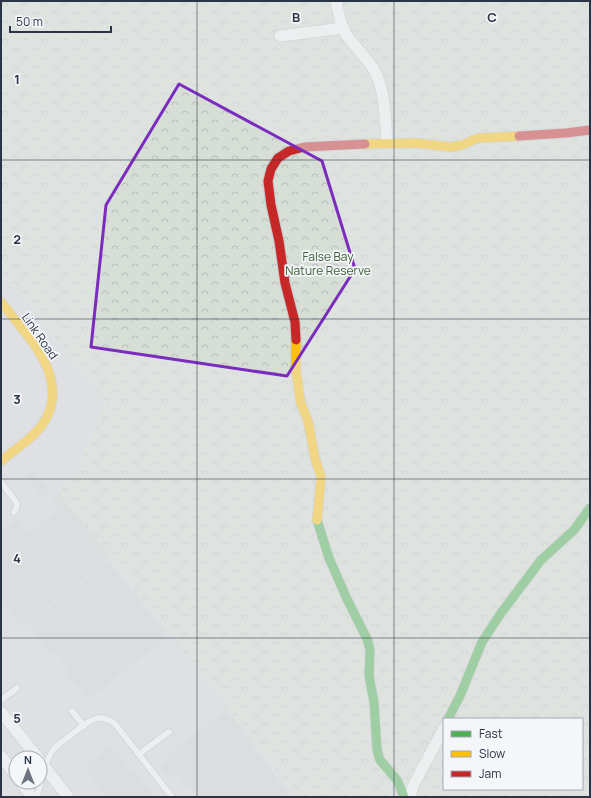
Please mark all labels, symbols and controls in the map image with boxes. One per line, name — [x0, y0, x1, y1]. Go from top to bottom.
scale bar — [10, 8, 111, 34]
text: B — [292, 8, 300, 26]
text: C — [487, 8, 497, 26]
text: 50 m — [16, 13, 43, 30]
text: 1 — [14, 70, 20, 88]
text: 2 — [13, 230, 21, 248]
park label: False Bay Nature Reserve — [285, 248, 371, 279]
street label: Link Road — [18, 309, 62, 363]
text: 3 — [13, 390, 21, 408]
text: 4 — [13, 549, 21, 567]
text: 5 — [13, 709, 21, 727]
legend — [443, 718, 583, 790]
text: Fast — [479, 725, 503, 742]
text: Slow — [479, 745, 505, 762]
north arrow — [8, 750, 48, 790]
text: N — [24, 752, 32, 767]
text: Jam — [479, 765, 501, 782]

